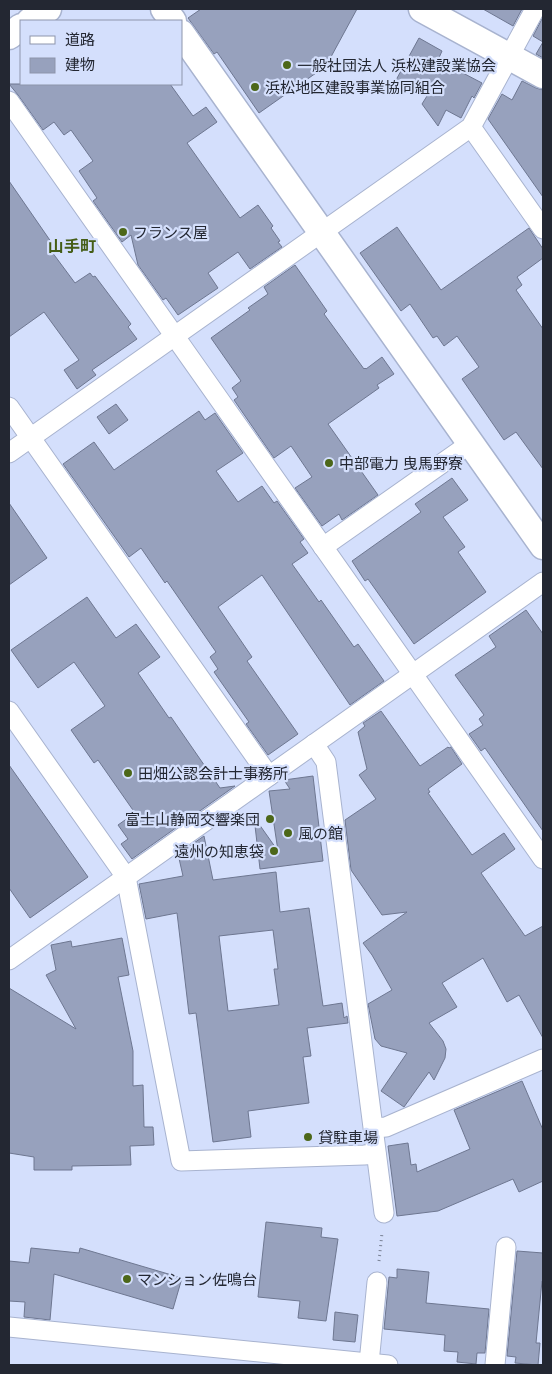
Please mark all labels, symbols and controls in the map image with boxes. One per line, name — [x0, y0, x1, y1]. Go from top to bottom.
legend — [20, 20, 182, 85]
text: 道路 — [65, 29, 95, 49]
text: 建物 — [65, 54, 95, 74]
place label: 一般社団法人 浜松建設業協会 — [297, 55, 496, 75]
marker: 一般社団法人 浜松建設業協会 — [281, 59, 293, 71]
place label: 浜松地区建設事業協同組合 — [265, 77, 445, 97]
marker: 浜松地区建設事業協同組合 — [249, 81, 261, 93]
place label: フランス屋 — [133, 222, 208, 242]
marker: フランス屋 — [117, 226, 129, 238]
district label: 山手町 — [48, 235, 96, 257]
place label: 中部電力 曳馬野寮 — [339, 453, 463, 473]
marker: 中部電力 曳馬野寮 — [323, 457, 335, 469]
place label: 田畑公認会計士事務所 — [138, 763, 288, 783]
marker: 田畑公認会計士事務所 — [122, 767, 134, 779]
place label: 富士山静岡交響楽団 — [125, 809, 260, 829]
marker: 富士山静岡交響楽団 — [264, 813, 276, 825]
place label: 風の館 — [298, 823, 343, 843]
marker: 風の館 — [282, 827, 294, 839]
place label: 遠州の知恵袋 — [174, 841, 264, 861]
marker: 遠州の知恵袋 — [268, 845, 280, 857]
place label: 貸駐車場 — [318, 1127, 378, 1147]
marker: 貸駐車場 — [302, 1131, 314, 1143]
place label: マンション佐鳴台 — [137, 1269, 257, 1289]
marker: マンション佐鳴台 — [121, 1273, 133, 1285]

